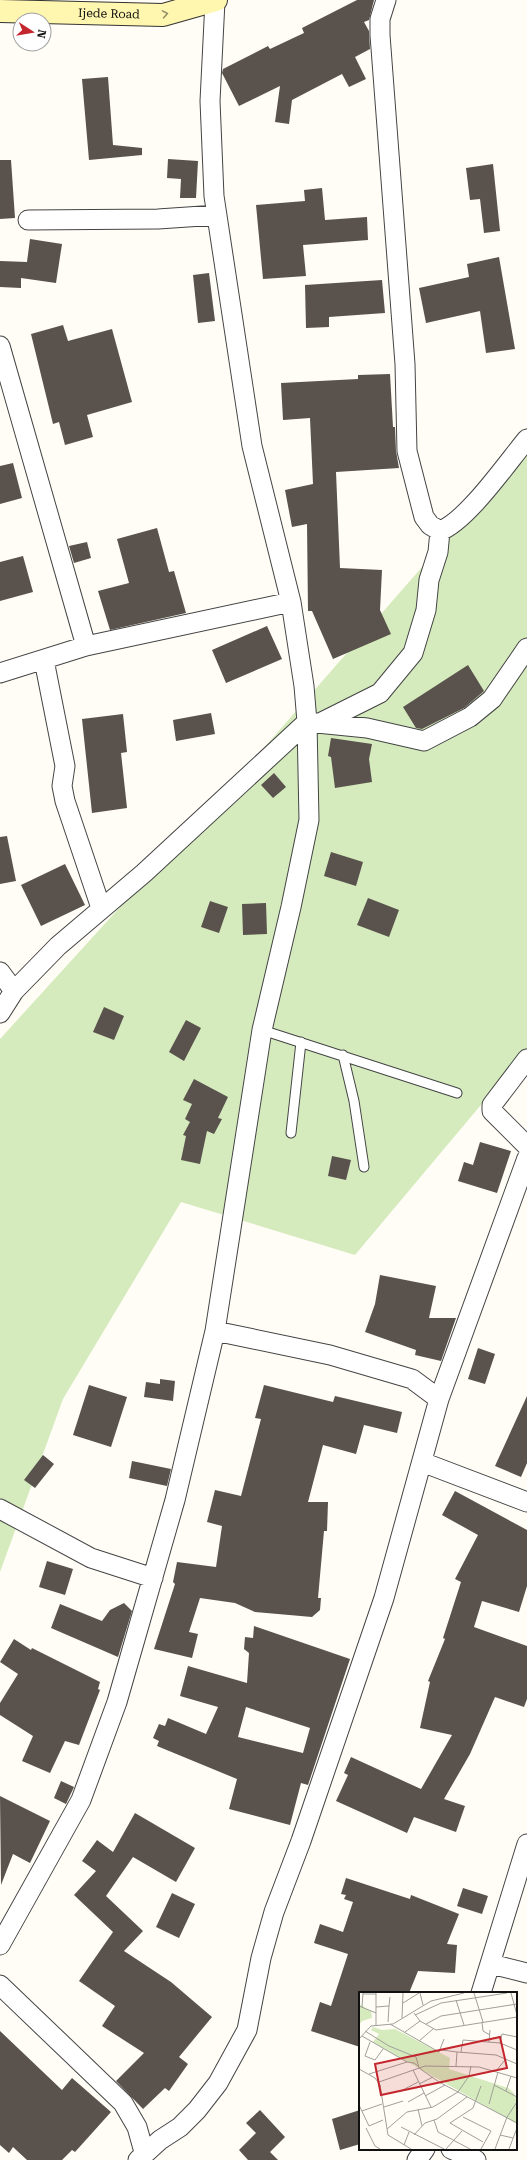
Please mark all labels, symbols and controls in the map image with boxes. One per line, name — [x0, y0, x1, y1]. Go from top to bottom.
street label: Ijede Road — [78, 6, 140, 21]
one-way arrow — [162, 10, 168, 19]
north arrow — [12, 12, 52, 52]
text: N — [34, 28, 49, 40]
inset map — [359, 1992, 517, 2150]

